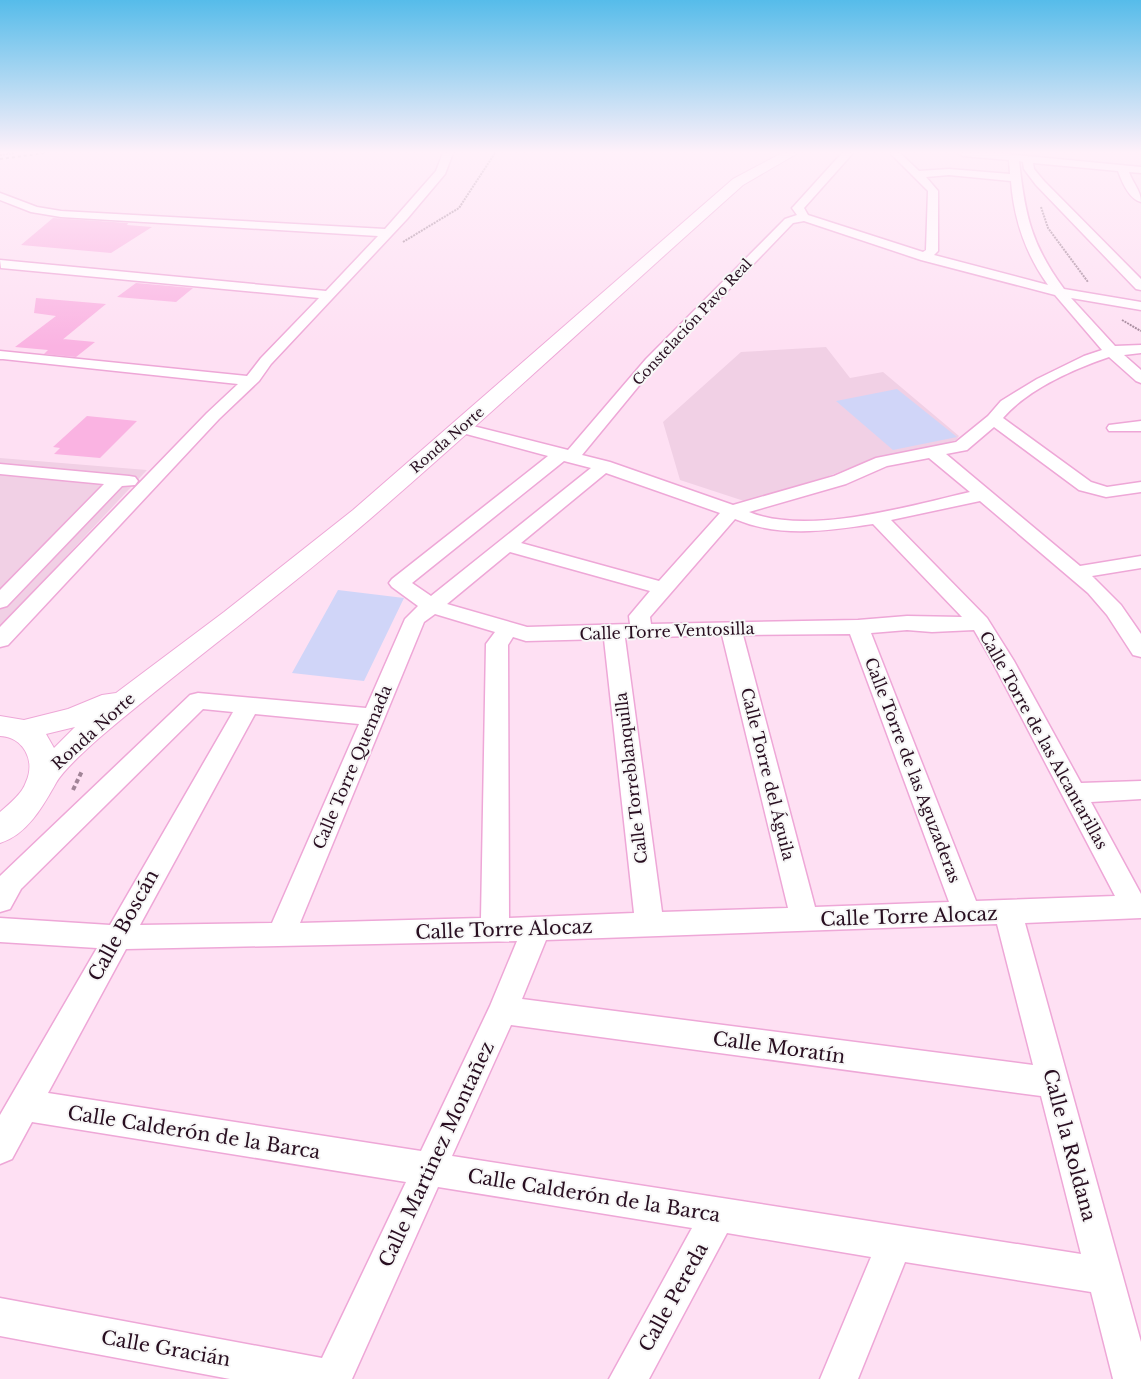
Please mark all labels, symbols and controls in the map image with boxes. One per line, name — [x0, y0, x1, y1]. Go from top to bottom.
street label: Constelación Pavo Real — [629, 255, 756, 389]
street label: Ronda Norte — [406, 403, 488, 477]
street label: Calle Torre Ventosilla — [579, 618, 755, 644]
street label: Calle Torre de las Alcantarillas — [976, 628, 1112, 852]
street label: Calle Torre de las Aguzaderas — [861, 655, 965, 885]
street label: Calle Torre Quemada — [308, 682, 396, 852]
street label: Calle Torre del Águila — [737, 686, 799, 862]
street label: Ronda Norte — [47, 688, 139, 774]
street label: Calle Torreblanquilla — [611, 691, 651, 865]
street label: Calle Boscán — [83, 865, 164, 985]
street label: Calle Torre Alocaz — [820, 902, 998, 931]
street label: Calle Torre Alocaz — [415, 915, 593, 944]
street label: Calle Moratín — [711, 1027, 847, 1068]
street label: Calle Martinez Montañez — [374, 1038, 499, 1271]
street label: Calle la Roldana — [1038, 1066, 1101, 1224]
street label: Calle Calderón de la Barca — [66, 1101, 322, 1164]
street label: Calle Calderón de la Barca — [466, 1164, 722, 1227]
street label: Calle Pereda — [634, 1238, 713, 1356]
street label: Calle Gracián — [99, 1326, 232, 1371]

